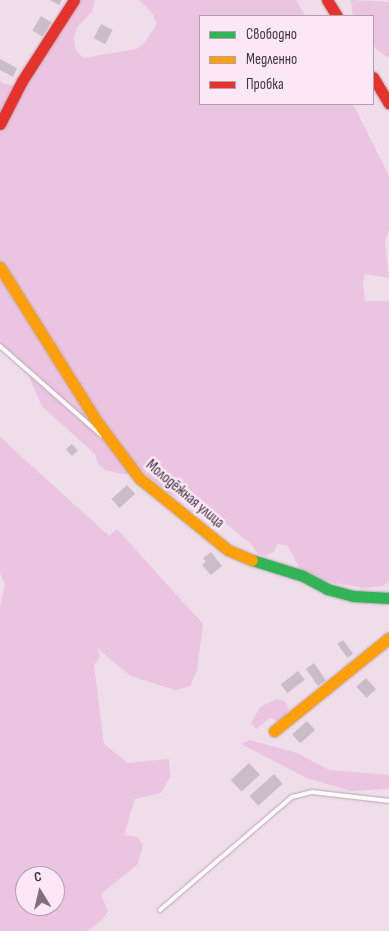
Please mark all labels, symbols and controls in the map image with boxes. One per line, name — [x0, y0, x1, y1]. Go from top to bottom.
legend — [199, 15, 374, 105]
text: Свободно — [246, 25, 297, 44]
text: Медленно — [246, 50, 297, 69]
text: Пробка — [246, 75, 284, 94]
street label: Молодёжная улица — [142, 456, 228, 532]
north arrow — [15, 866, 65, 916]
text: С — [33, 868, 43, 886]

